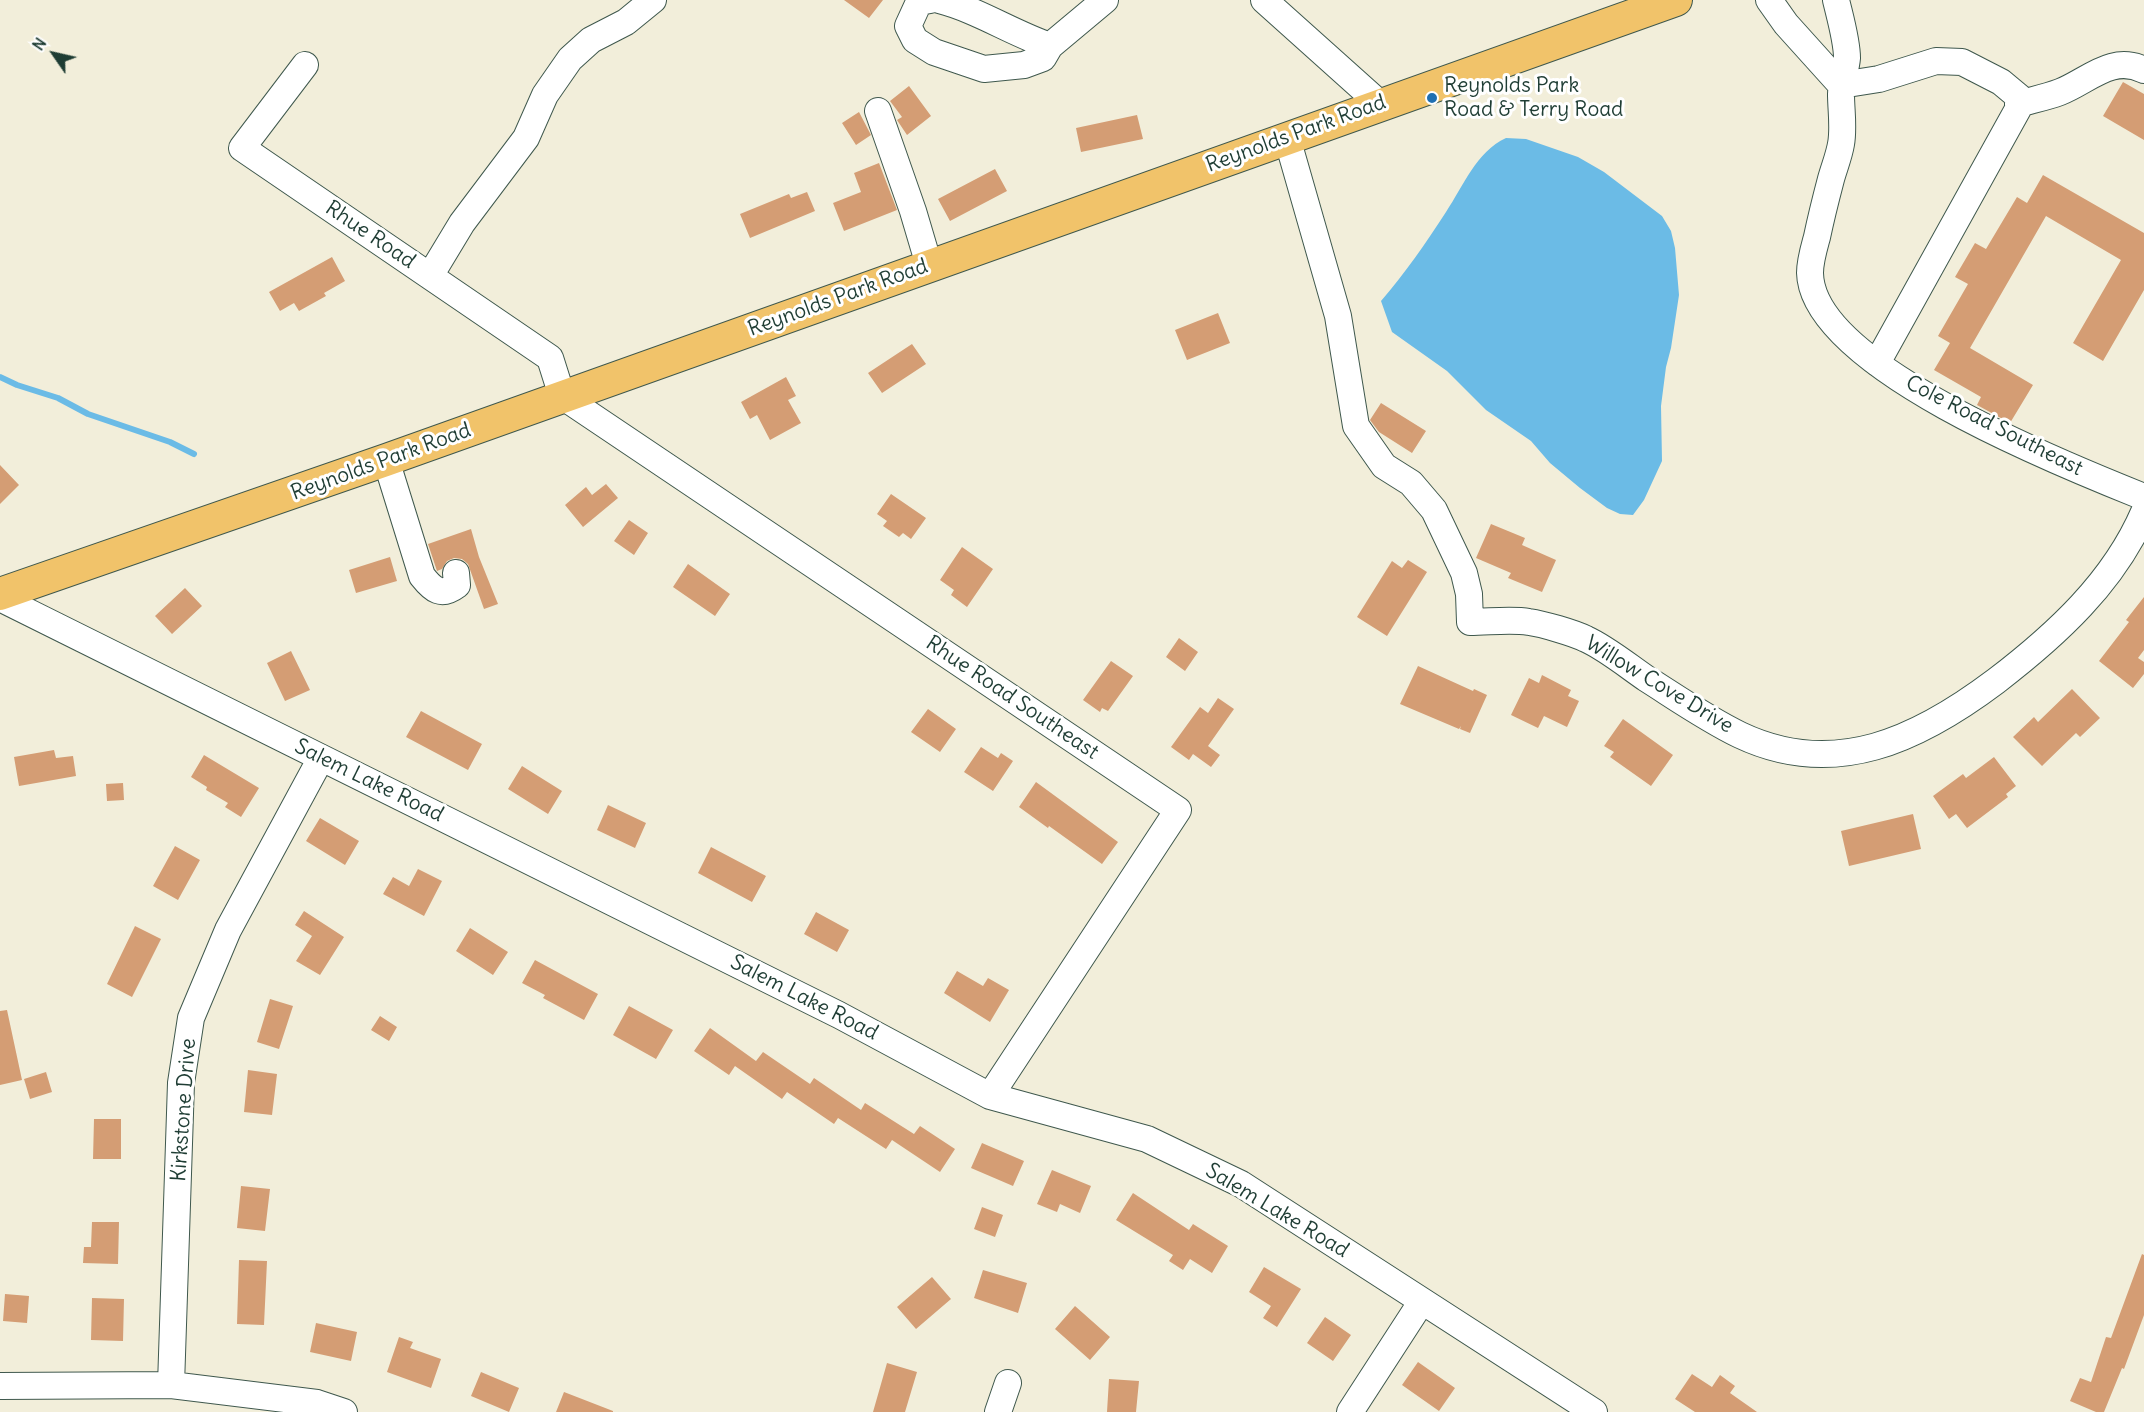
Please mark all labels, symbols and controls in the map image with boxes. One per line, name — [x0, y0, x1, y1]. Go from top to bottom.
north arrow — [24, 24, 84, 84]
text: N — [28, 34, 50, 54]
place label: Reynolds Park Road & Terry Road — [1444, 73, 1623, 123]
street label: Reynolds Park Road — [1203, 90, 1389, 178]
marker: Reynolds Park Road & Terry Road — [1425, 91, 1439, 105]
street label: Rhue Road — [320, 196, 420, 274]
street label: Reynolds Park Road — [745, 254, 931, 342]
street label: Cole Road Southeast — [1901, 370, 2087, 482]
street label: Reynolds Park Road — [288, 418, 474, 506]
street label: Rhue Road Southeast — [921, 631, 1103, 765]
street label: Willow Cove Drive — [1580, 631, 1738, 739]
street label: Salem Lake Road — [290, 734, 448, 828]
street label: Salem Lake Road — [726, 950, 882, 1046]
street label: Kirkstone Drive — [166, 1038, 202, 1182]
street label: Salem Lake Road — [1201, 1158, 1353, 1264]

